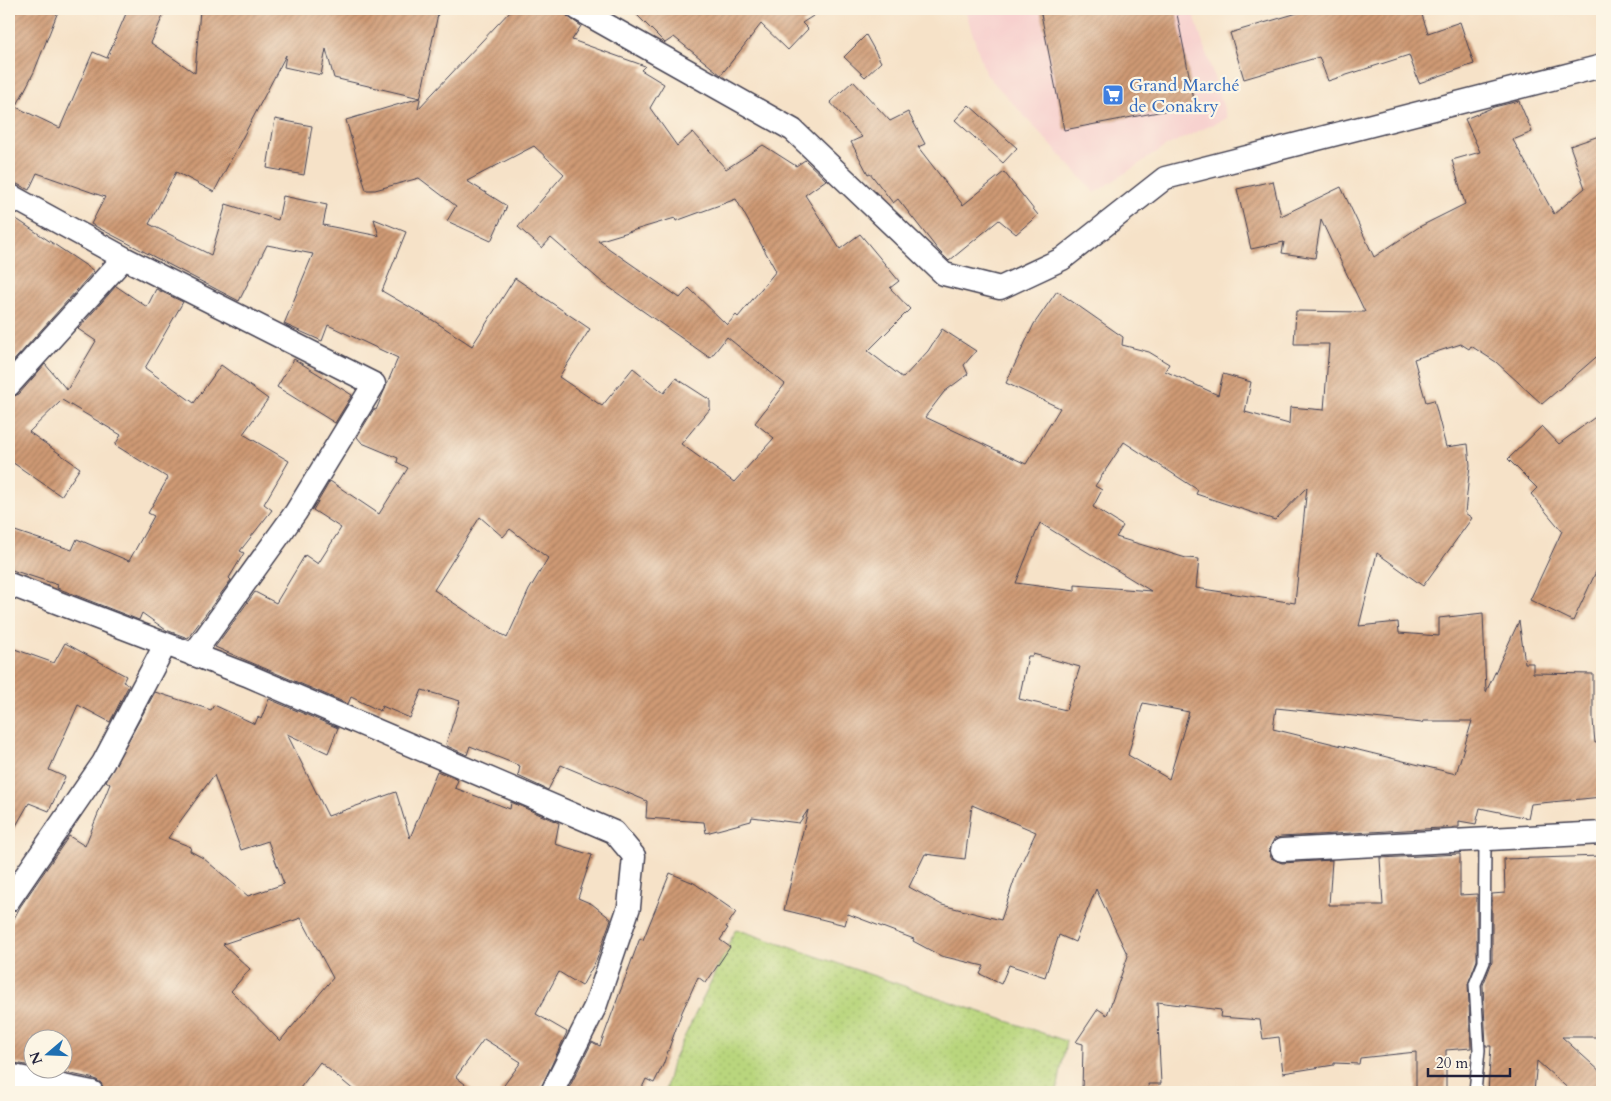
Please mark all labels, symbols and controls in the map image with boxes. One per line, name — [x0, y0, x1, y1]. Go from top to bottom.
place label: Grand Marché de Conakry — [1129, 73, 1240, 119]
supermarket icon: Grand Marché de Conakry — [1101, 83, 1125, 107]
north arrow — [22, 1028, 72, 1078]
scale bar — [1428, 1046, 1511, 1078]
text: N — [25, 1049, 47, 1067]
text: 20 m — [1436, 1053, 1468, 1073]

